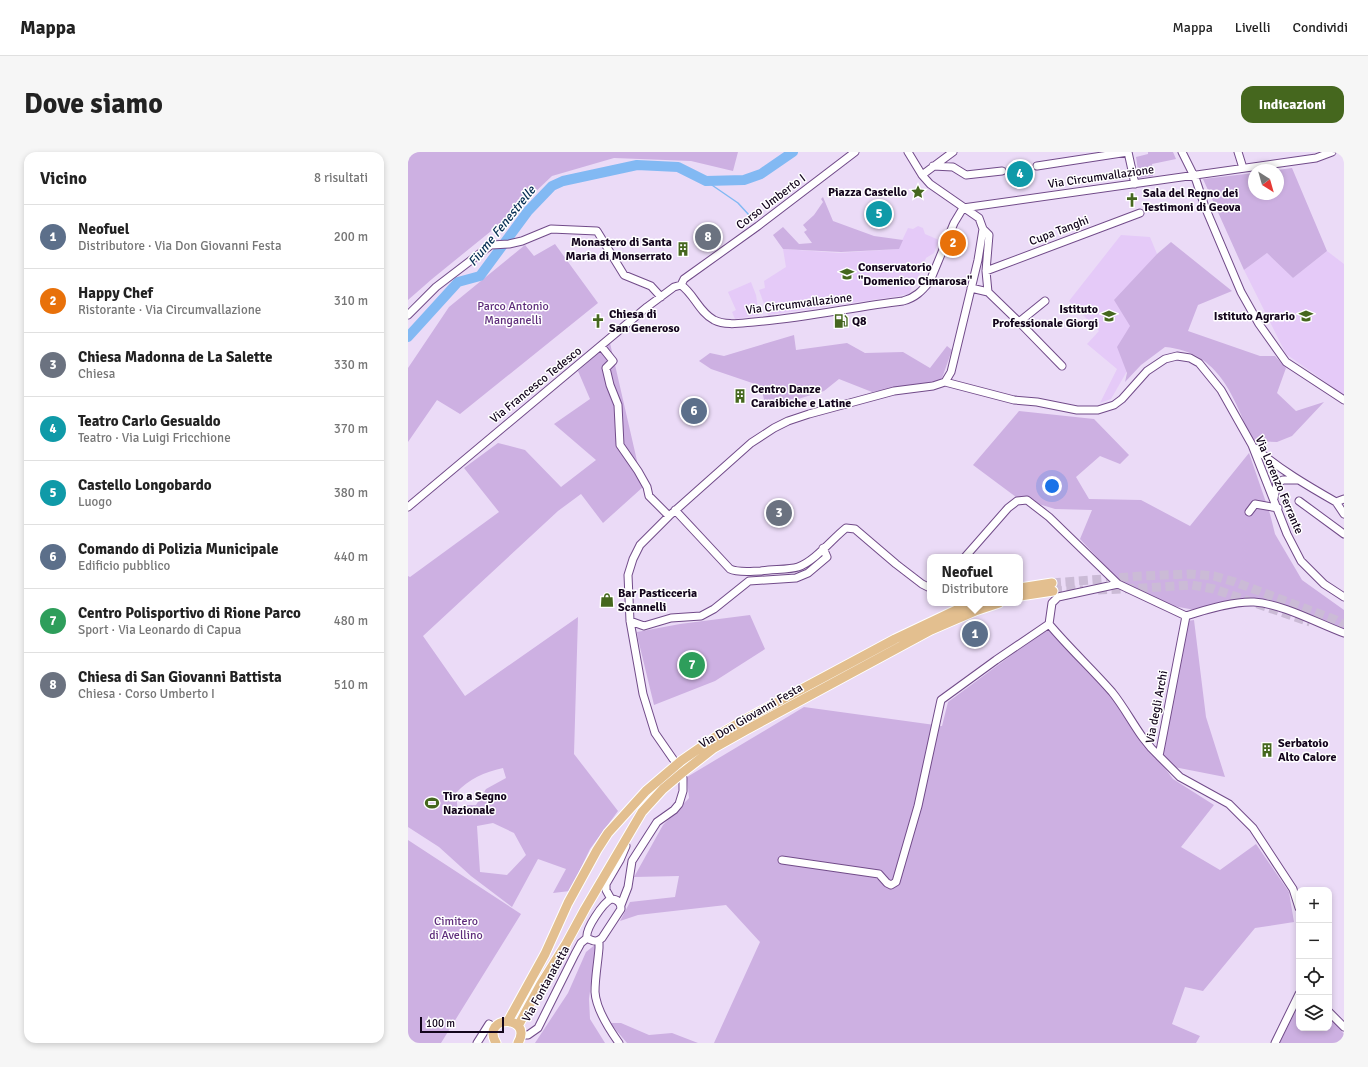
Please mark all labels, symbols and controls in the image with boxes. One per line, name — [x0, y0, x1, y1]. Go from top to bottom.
text: Mappa — [20, 16, 76, 40]
text: Mappa — [1173, 19, 1213, 36]
text: Livelli — [1235, 19, 1271, 36]
text: Condividi — [1293, 19, 1348, 36]
button: Indicazioni — [1241, 86, 1344, 123]
text: Dove siamo — [24, 87, 163, 121]
pin: 4 — [1007, 159, 1033, 189]
street label: Via Circumvallazione — [1047, 162, 1155, 192]
north arrow — [1248, 164, 1284, 200]
text: Vicino — [40, 168, 87, 189]
text: 8 risultati — [314, 170, 368, 186]
street label: Corso Umberto I — [733, 171, 809, 233]
water label: Fiume Fenestrelle — [465, 181, 540, 269]
place icon: Piazza Castello — [910, 184, 926, 200]
place label: Piazza Castello — [828, 185, 907, 200]
place label: Sala del Regno dei Testimoni di Geova — [1143, 186, 1241, 215]
church icon: Sala del Regno dei Testimoni di Geova — [1124, 192, 1140, 208]
pin: 5 — [866, 199, 892, 229]
street label: Cupa Tanghi — [1027, 213, 1091, 249]
text: Neofuel — [78, 220, 129, 238]
pin: 8 — [695, 222, 721, 252]
pin: 2 — [940, 228, 966, 258]
text: 1 — [49, 229, 57, 245]
text: 200 m — [334, 229, 368, 245]
place label: Monastero di Santa Maria di Monserrato — [566, 235, 672, 264]
text: Distributore · Via Don Giovanni Festa — [78, 238, 282, 254]
building icon: Monastero di Santa Maria di Monserrato — [675, 241, 691, 257]
place label: Conservatorio "Domenico Cimarosa" — [858, 260, 972, 289]
school or university icon: Conservatorio "Domenico Cimarosa" — [839, 266, 855, 282]
text: Happy Chef — [78, 284, 153, 302]
street label: Via Circumvallazione — [745, 290, 853, 318]
text: 2 — [49, 293, 57, 309]
text: 310 m — [334, 293, 368, 309]
park label: Parco Antonio Manganelli — [477, 299, 549, 328]
text: Ristorante · Via Circumvallazione — [78, 302, 261, 318]
place label: Istituto Professionale Giorgi — [992, 302, 1098, 331]
place label: Chiesa di San Generoso — [609, 307, 680, 336]
school or university icon: Istituto Professionale Giorgi — [1101, 308, 1117, 324]
school or university icon: Istituto Agrario — [1298, 308, 1314, 324]
place label: Istituto Agrario — [1214, 309, 1295, 324]
church icon: Chiesa di San Generoso — [590, 313, 606, 329]
fuel station icon: Q8 — [833, 313, 849, 329]
place label: Q8 — [852, 314, 867, 329]
street label: Via Francesco Tedesco — [487, 343, 585, 427]
text: Chiesa Madonna de La Salette — [78, 348, 273, 366]
text: 3 — [49, 357, 57, 373]
text: 330 m — [334, 357, 368, 373]
text: Chiesa — [78, 366, 115, 382]
place label: Centro Danze Caraibiche e Latine — [751, 382, 851, 411]
building icon: Centro Danze Caraibiche e Latine — [732, 388, 748, 404]
pin: 6 — [681, 396, 707, 426]
text: Teatro Carlo Gesualdo — [78, 412, 221, 430]
text: 4 — [49, 421, 57, 437]
text: 370 m — [334, 421, 368, 437]
text: Teatro · Via Luigi Fricchione — [78, 430, 231, 446]
street label: Via Lorenzo Ferrante — [1252, 434, 1306, 536]
text: Castello Longobardo — [78, 476, 212, 494]
your location — [1042, 476, 1062, 496]
text: 5 — [49, 485, 57, 501]
text: 380 m — [334, 485, 368, 501]
text: Luogo — [78, 494, 112, 510]
pin: 3 — [766, 498, 792, 528]
text: Comando di Polizia Municipale — [78, 540, 278, 558]
text: 6 — [49, 549, 57, 565]
text: 440 m — [334, 549, 368, 565]
popup — [927, 554, 1023, 606]
text: Edificio pubblico — [78, 558, 170, 574]
text: Neofuel — [942, 563, 993, 581]
text: Distributore — [942, 581, 1008, 597]
place label: Bar Pasticceria Scannelli — [618, 586, 697, 615]
shop icon: Bar Pasticceria Scannelli — [599, 592, 615, 608]
text: Centro Polisportivo di Rione Parco — [78, 604, 301, 622]
text: 7 — [49, 613, 57, 629]
text: 480 m — [334, 613, 368, 629]
pin: 1 — [962, 619, 988, 649]
text: Sport · Via Leonardo di Capua — [78, 622, 241, 638]
pin: 7 — [679, 650, 705, 680]
text: Chiesa di San Giovanni Battista — [78, 668, 282, 686]
street label: Via degli Archi — [1143, 669, 1171, 745]
text: 8 — [49, 677, 57, 693]
text: 510 m — [334, 677, 368, 693]
street label: Via Don Giovanni Festa — [697, 680, 805, 752]
text: Chiesa · Corso Umberto I — [78, 686, 215, 702]
place label: Serbatoio Alto Calore — [1278, 736, 1336, 765]
building icon: Serbatoio Alto Calore — [1259, 742, 1275, 758]
place label: Tiro a Segno Nazionale — [443, 789, 507, 818]
sports icon: Tiro a Segno Nazionale — [424, 795, 440, 811]
map controls — [1296, 887, 1332, 1031]
button: + — [1296, 887, 1332, 923]
park label: Cimitero di Avellino — [429, 914, 483, 943]
button: − — [1296, 923, 1332, 959]
street label: Via Fontanatetta — [519, 943, 573, 1025]
button: locate — [1296, 959, 1332, 995]
button: layers — [1296, 995, 1332, 1031]
scale bar — [420, 1015, 504, 1034]
text: 100 m — [426, 1017, 455, 1030]

